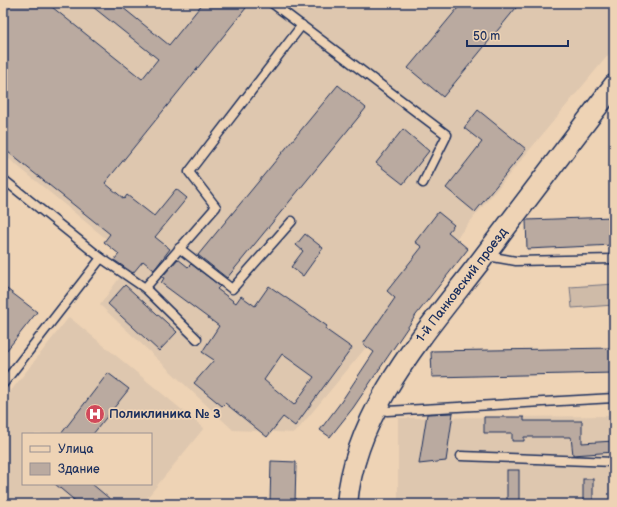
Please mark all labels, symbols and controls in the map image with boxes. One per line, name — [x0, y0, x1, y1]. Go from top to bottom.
scale bar — [467, 22, 568, 48]
text: 50 m — [473, 29, 500, 44]
street label: 1-й Панковский проезд — [413, 224, 511, 345]
hospital icon: Поликлиника № 3 — [84, 403, 106, 425]
place label: Поликлиника № 3 — [109, 406, 221, 422]
legend — [22, 433, 152, 485]
text: Улица — [58, 442, 94, 457]
text: Здание — [58, 462, 100, 477]

